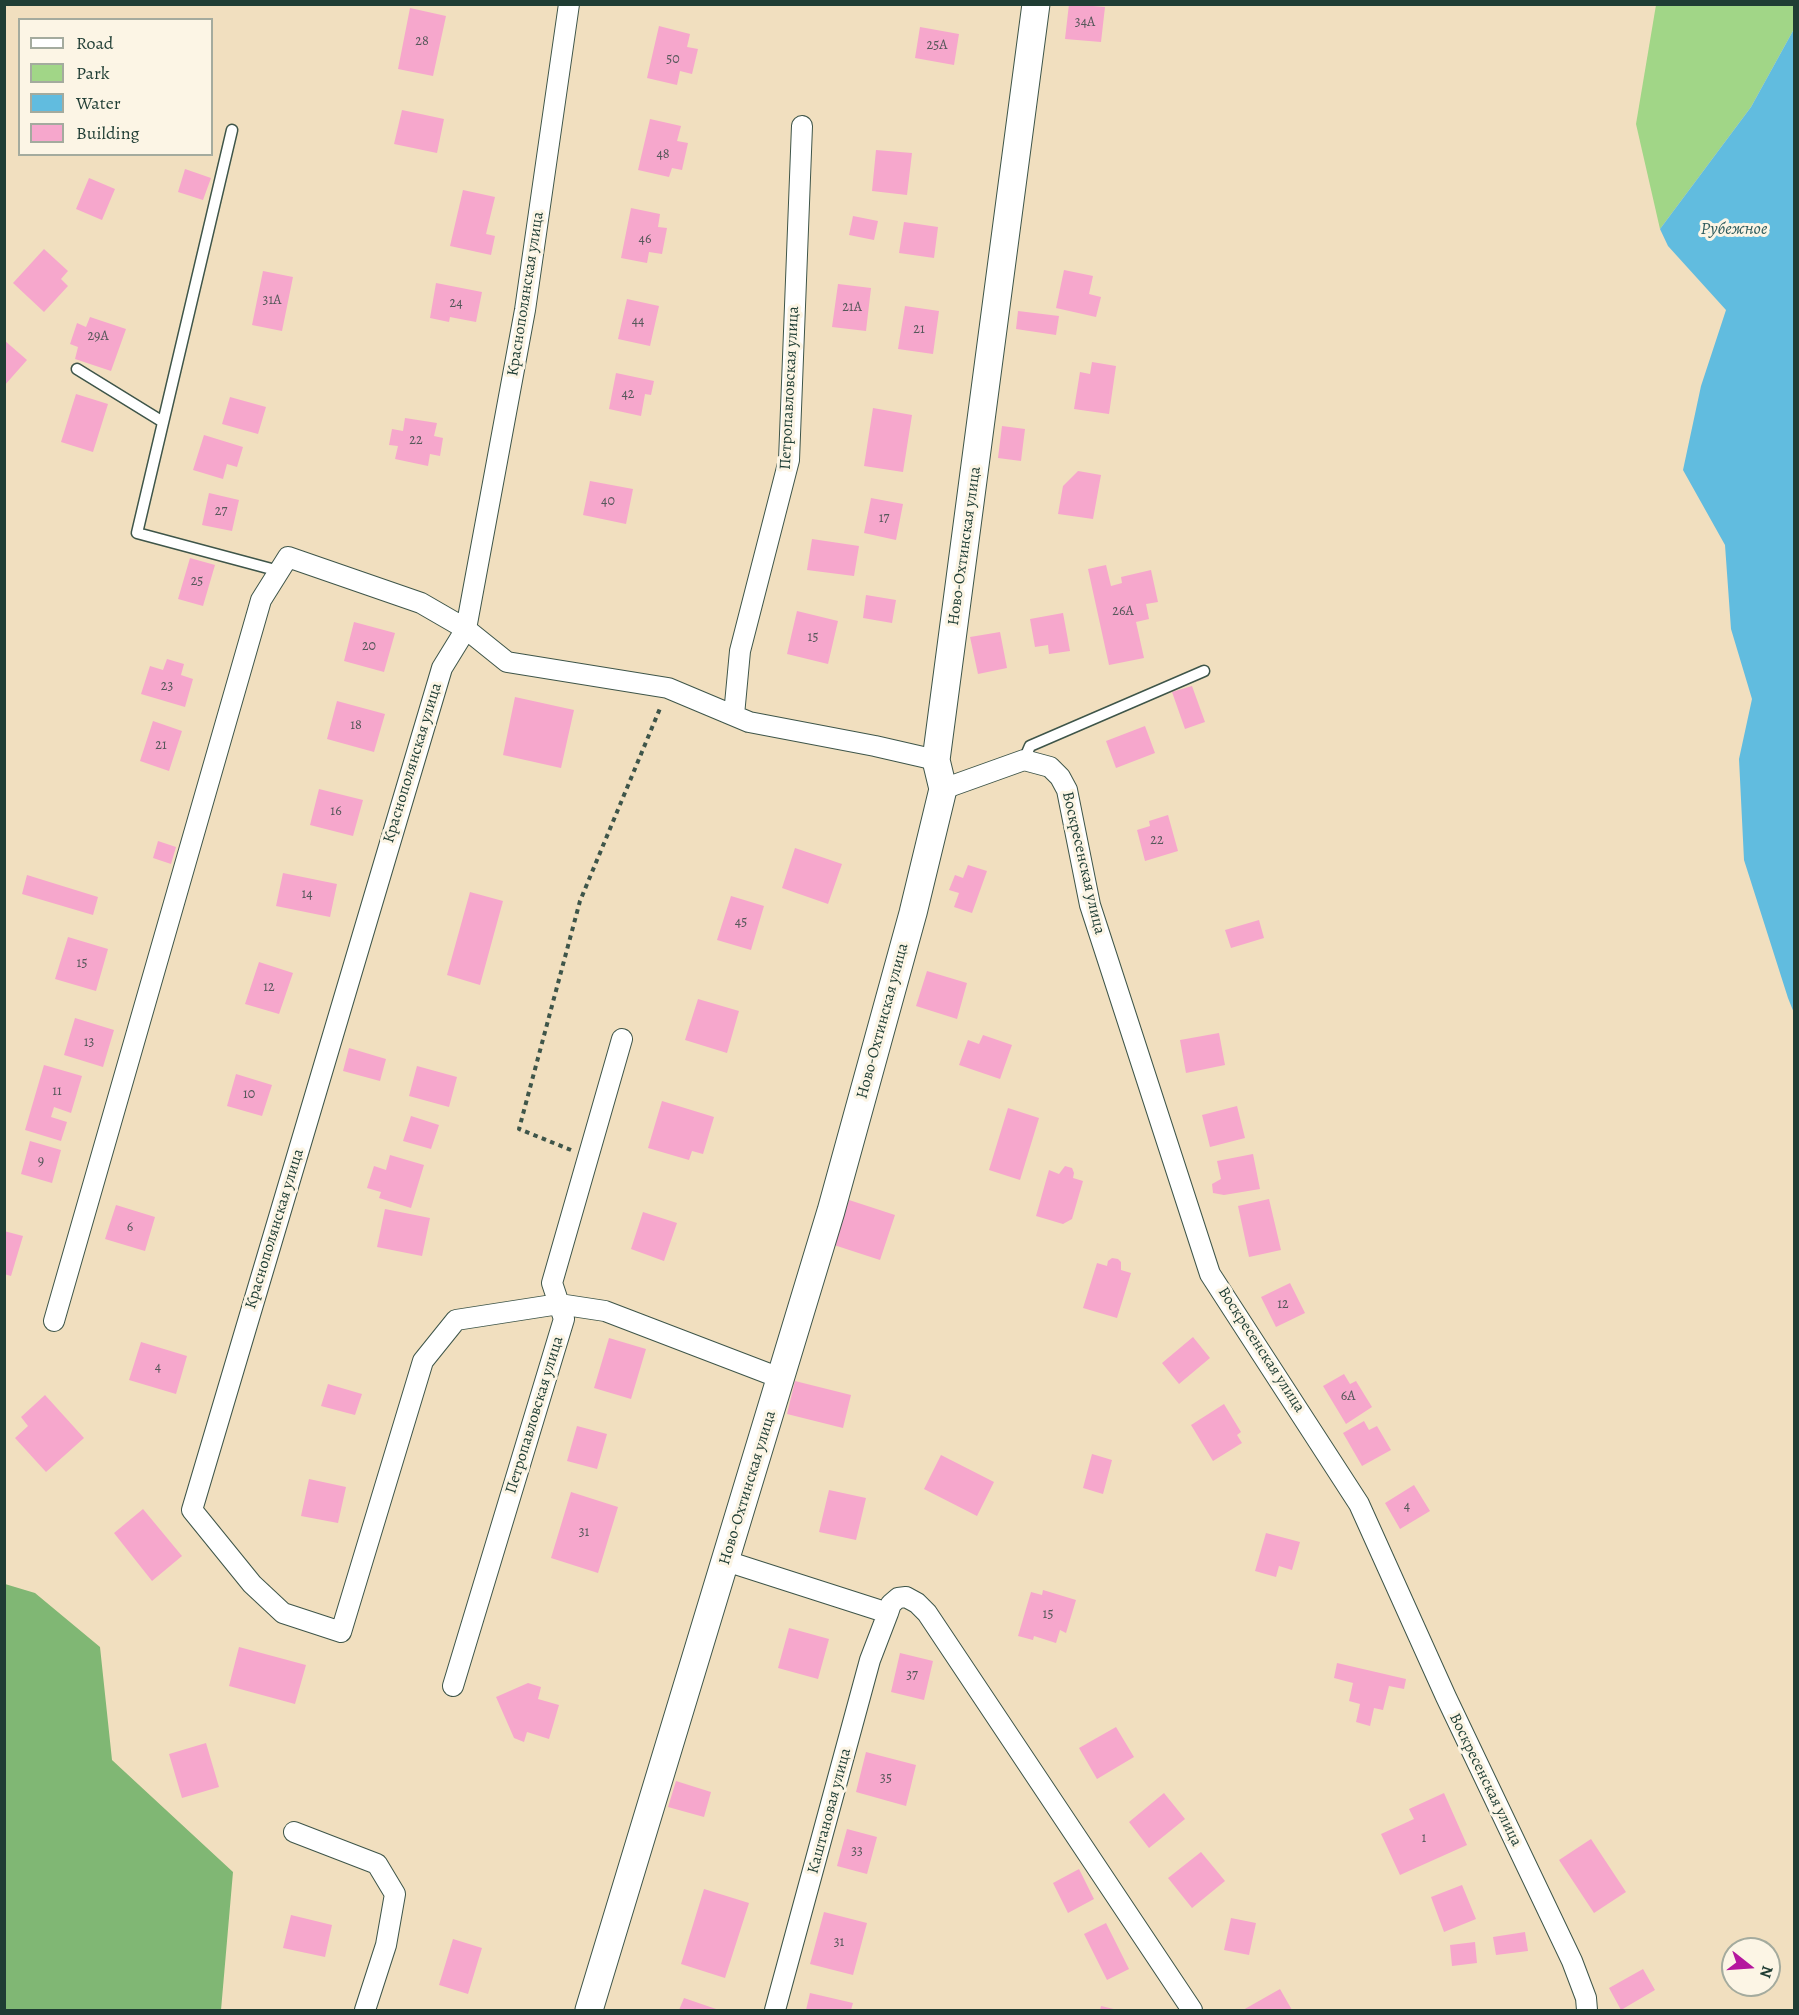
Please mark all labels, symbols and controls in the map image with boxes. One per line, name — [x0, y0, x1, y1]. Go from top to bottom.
house number: 34А — [1075, 15, 1095, 31]
legend — [18, 18, 213, 156]
text: Road — [76, 31, 113, 55]
house number: 28 — [415, 34, 429, 50]
house number: 25А — [927, 38, 947, 54]
house number: 50 — [666, 52, 680, 68]
text: Park — [76, 61, 110, 85]
text: Water — [76, 91, 121, 115]
text: Building — [76, 121, 140, 145]
house number: 48 — [656, 147, 670, 163]
street label: Краснополянская улица — [504, 210, 548, 378]
water label: Рубежное — [1701, 219, 1767, 241]
house number: 46 — [639, 232, 651, 248]
house number: 31А — [263, 293, 281, 309]
house number: 24 — [450, 296, 462, 312]
house number: 21А — [842, 300, 862, 316]
street label: Петропавловская улица — [776, 306, 804, 470]
house number: 44 — [632, 314, 644, 330]
house number: 21 — [913, 322, 925, 338]
house number: 29А — [87, 329, 109, 345]
house number: 42 — [622, 387, 634, 403]
house number: 22 — [409, 433, 423, 449]
street label: Ново-Охтинская улица — [944, 465, 986, 627]
house number: 40 — [601, 494, 615, 510]
house number: 27 — [215, 504, 227, 520]
house number: 17 — [879, 511, 889, 527]
house number: 25 — [191, 574, 203, 590]
house number: 26А — [1112, 604, 1134, 620]
house number: 15 — [808, 630, 818, 646]
house number: 20 — [362, 639, 376, 655]
house number: 23 — [161, 679, 173, 695]
street label: Краснополянская улица — [380, 681, 446, 845]
house number: 18 — [350, 718, 362, 734]
house number: 21 — [155, 738, 167, 754]
street label: Воскресенская улица — [1057, 790, 1109, 936]
house number: 16 — [330, 804, 342, 820]
house number: 22 — [1150, 833, 1164, 849]
house number: 14 — [301, 887, 313, 903]
house number: 45 — [735, 915, 747, 931]
street label: Ново-Охтинская улица — [853, 941, 913, 1101]
house number: 15 — [77, 956, 87, 972]
house number: 12 — [263, 980, 275, 996]
house number: 13 — [84, 1035, 94, 1051]
house number: 11 — [52, 1084, 62, 1100]
house number: 10 — [243, 1087, 255, 1103]
street label: Краснополянская улица — [242, 1147, 308, 1311]
house number: 9 — [38, 1154, 44, 1170]
house number: 6 — [127, 1220, 133, 1236]
street label: Воскресенская улица — [1213, 1284, 1309, 1416]
house number: 12 — [1277, 1297, 1289, 1313]
street label: Петропавловская улица — [502, 1334, 568, 1496]
house number: 4 — [155, 1360, 161, 1376]
house number: 6А — [1341, 1389, 1355, 1405]
street label: Ново-Охтинская улица — [715, 1409, 781, 1567]
house number: 4 — [1404, 1499, 1410, 1515]
house number: 31 — [579, 1525, 589, 1541]
house number: 15 — [1043, 1607, 1053, 1623]
house number: 37 — [906, 1668, 918, 1684]
street label: Воскресенская улица — [1444, 1710, 1526, 1850]
street label: Каштановая улица — [804, 1746, 856, 1876]
house number: 35 — [880, 1771, 892, 1787]
house number: 1 — [1422, 1831, 1426, 1847]
house number: 33 — [851, 1844, 863, 1860]
house number: 31 — [834, 1935, 844, 1951]
north arrow — [1721, 1937, 1781, 1997]
text: N — [1754, 1963, 1779, 1980]

